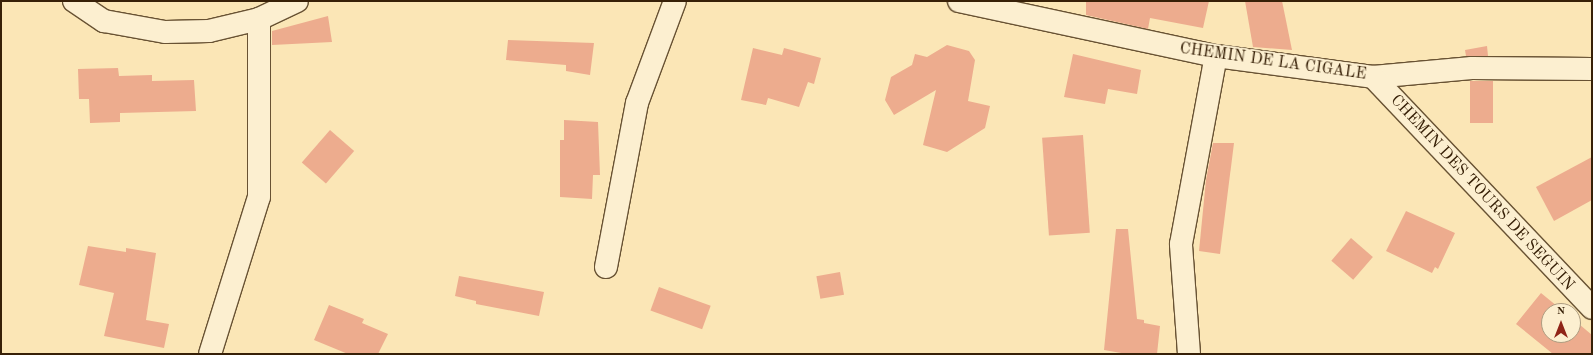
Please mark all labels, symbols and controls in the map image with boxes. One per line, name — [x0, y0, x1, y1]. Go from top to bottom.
street label: CHEMIN DE LA CIGALE — [1178, 39, 1368, 85]
street label: CHEMIN DES TOURS DE SEGUIN — [1386, 91, 1578, 295]
north arrow — [1541, 303, 1581, 343]
text: N — [1557, 306, 1565, 317]

